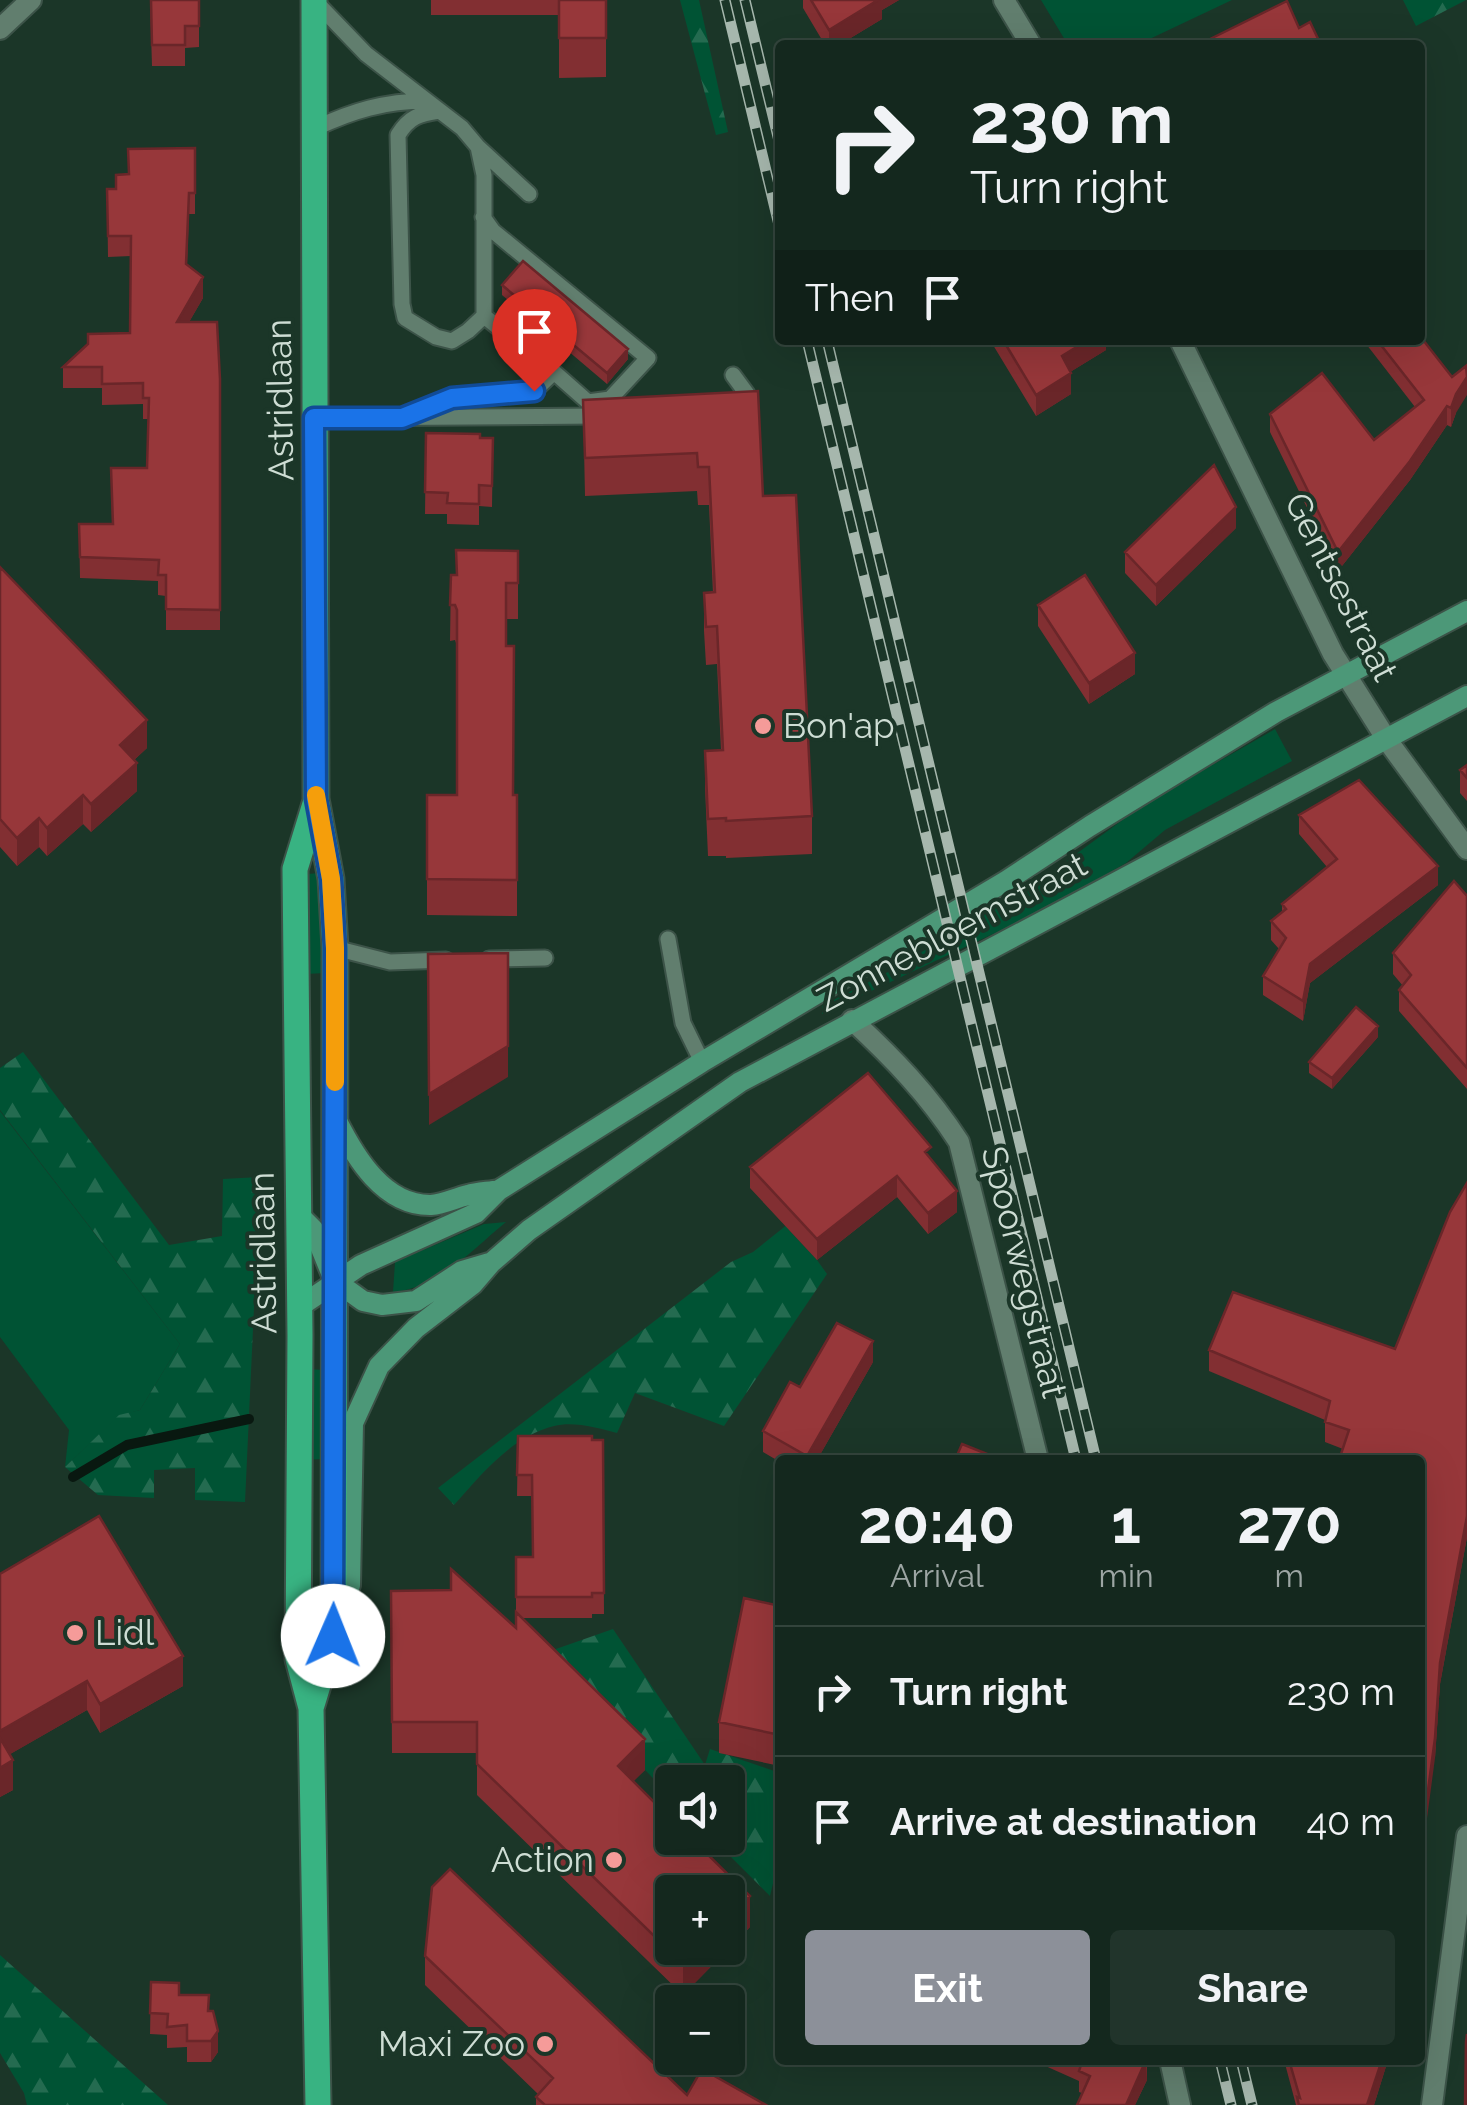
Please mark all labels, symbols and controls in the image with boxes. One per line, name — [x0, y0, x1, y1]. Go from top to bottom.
text: 230 m — [970, 77, 1174, 159]
icon: right — [805, 80, 935, 210]
text: Turn right — [970, 161, 1168, 214]
icon: arrive — [915, 270, 970, 325]
text: Then — [805, 275, 895, 320]
pin — [492, 289, 577, 392]
icon: arrive — [507, 304, 562, 359]
street label: Astridlaan — [258, 319, 301, 481]
street label: Gentsestraat — [1277, 486, 1407, 688]
place label: Bon'ap — [783, 705, 895, 746]
marker: Bon'ap — [752, 715, 774, 737]
street label: Zonnebloemstraat — [810, 843, 1094, 1020]
street label: Spoorwegstraat — [973, 1142, 1076, 1402]
street label: Astridlaan — [241, 1172, 284, 1334]
text: 20:40 — [859, 1487, 1015, 1557]
text: 1 — [1111, 1487, 1141, 1557]
text: 270 — [1237, 1487, 1342, 1557]
text: Arrival — [890, 1557, 984, 1594]
text: min — [1099, 1557, 1154, 1594]
text: m — [1275, 1557, 1304, 1594]
position arrow — [281, 1584, 385, 1688]
place label: Lidl — [95, 1612, 155, 1653]
marker: Lidl — [64, 1622, 86, 1644]
icon: right — [805, 1664, 860, 1719]
text: Turn right — [890, 1669, 1067, 1714]
text: 230 m — [1287, 1669, 1395, 1714]
map controls — [655, 1765, 745, 2075]
button: sound — [655, 1765, 745, 1855]
icon: arrive — [805, 1794, 860, 1849]
text: Arrive at destination — [890, 1799, 1257, 1844]
text: 40 m — [1306, 1799, 1395, 1844]
place label: Action — [491, 1839, 594, 1880]
marker: Action — [603, 1849, 625, 1871]
button: + — [655, 1875, 745, 1965]
button: Exit — [805, 1930, 1090, 2045]
button: Share — [1110, 1930, 1395, 2045]
button: − — [655, 1985, 745, 2075]
place label: Maxi Zoo — [378, 2023, 525, 2064]
marker: Maxi Zoo — [534, 2033, 556, 2055]

